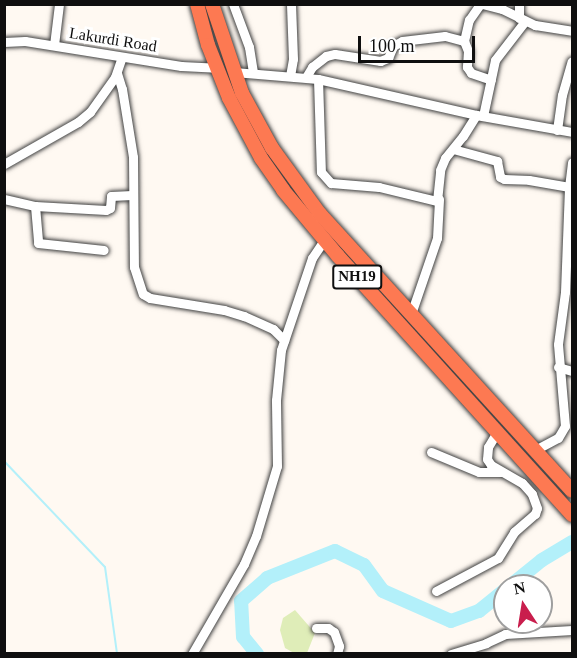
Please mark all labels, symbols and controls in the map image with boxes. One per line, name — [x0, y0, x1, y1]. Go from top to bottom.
street label: Lakurdi Road — [68, 24, 158, 56]
scale bar — [361, 24, 478, 62]
text: 100 m — [369, 36, 415, 56]
road number: NH19 — [332, 265, 382, 289]
north arrow — [493, 574, 553, 634]
text: N — [512, 578, 527, 597]

